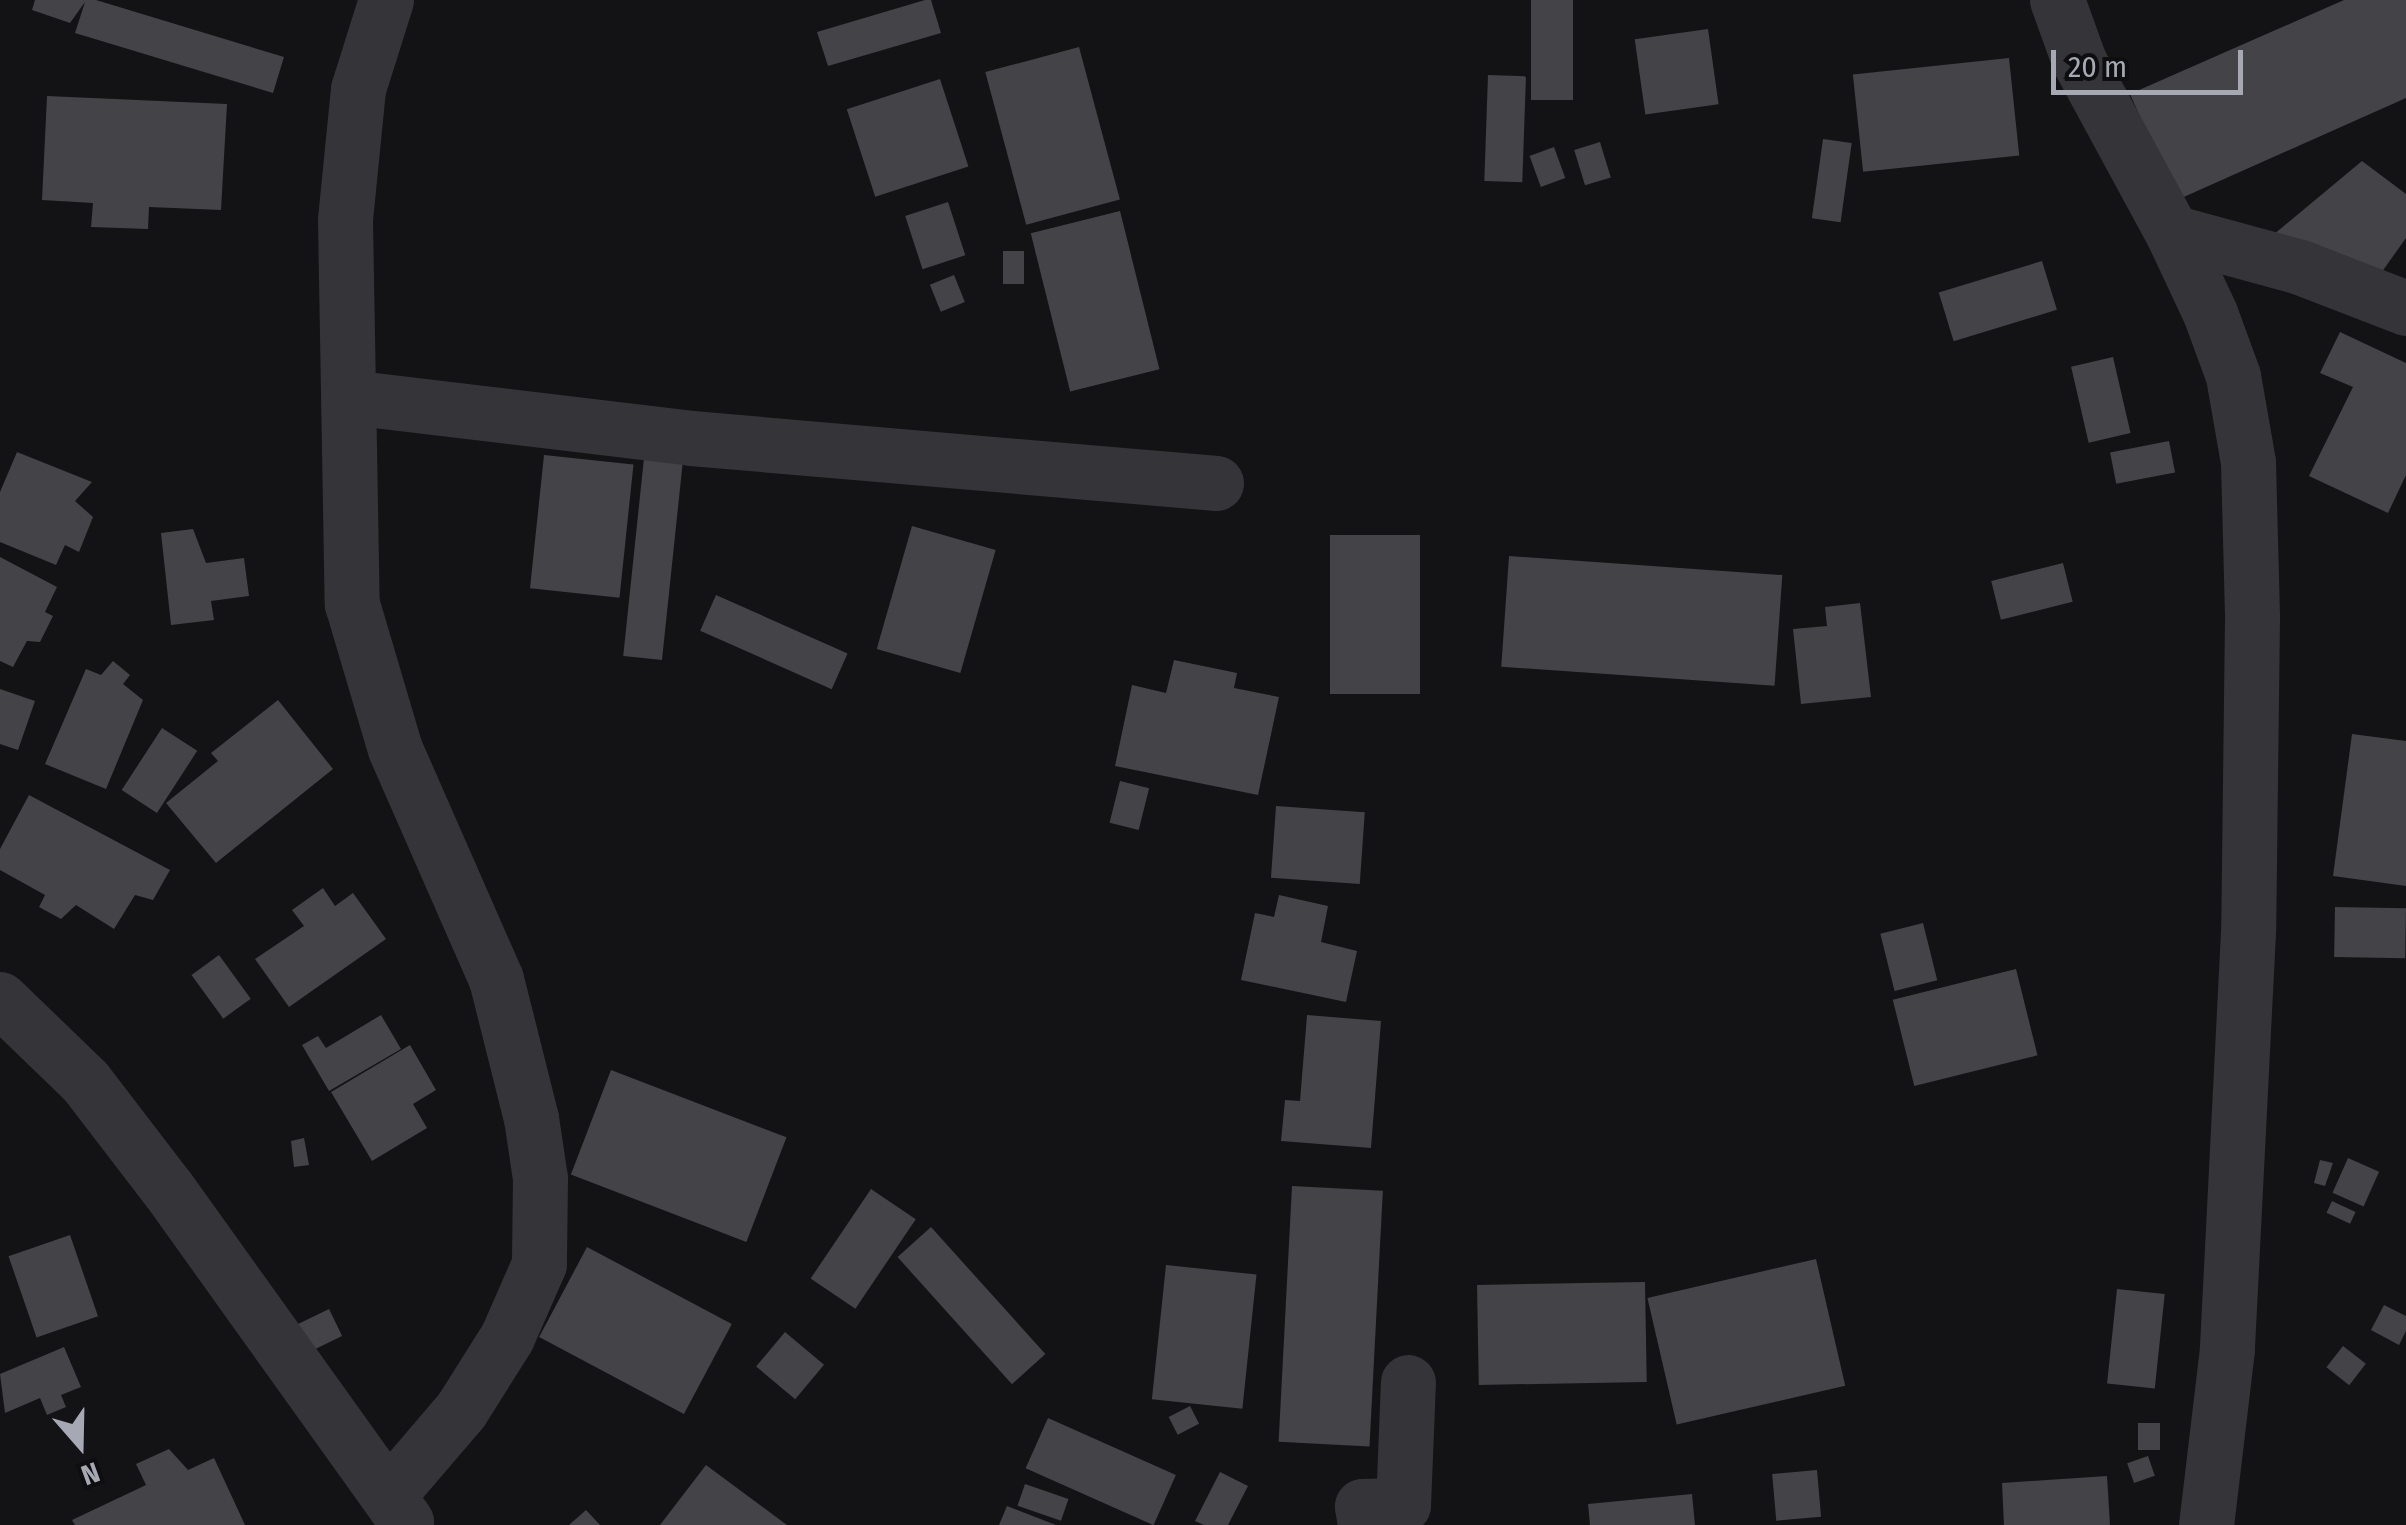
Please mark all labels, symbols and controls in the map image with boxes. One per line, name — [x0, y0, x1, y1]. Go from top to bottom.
scale bar — [2056, 30, 2248, 92]
text: 20 m — [2068, 49, 2127, 85]
north arrow — [30, 1395, 130, 1495]
text: N — [77, 1455, 104, 1492]

